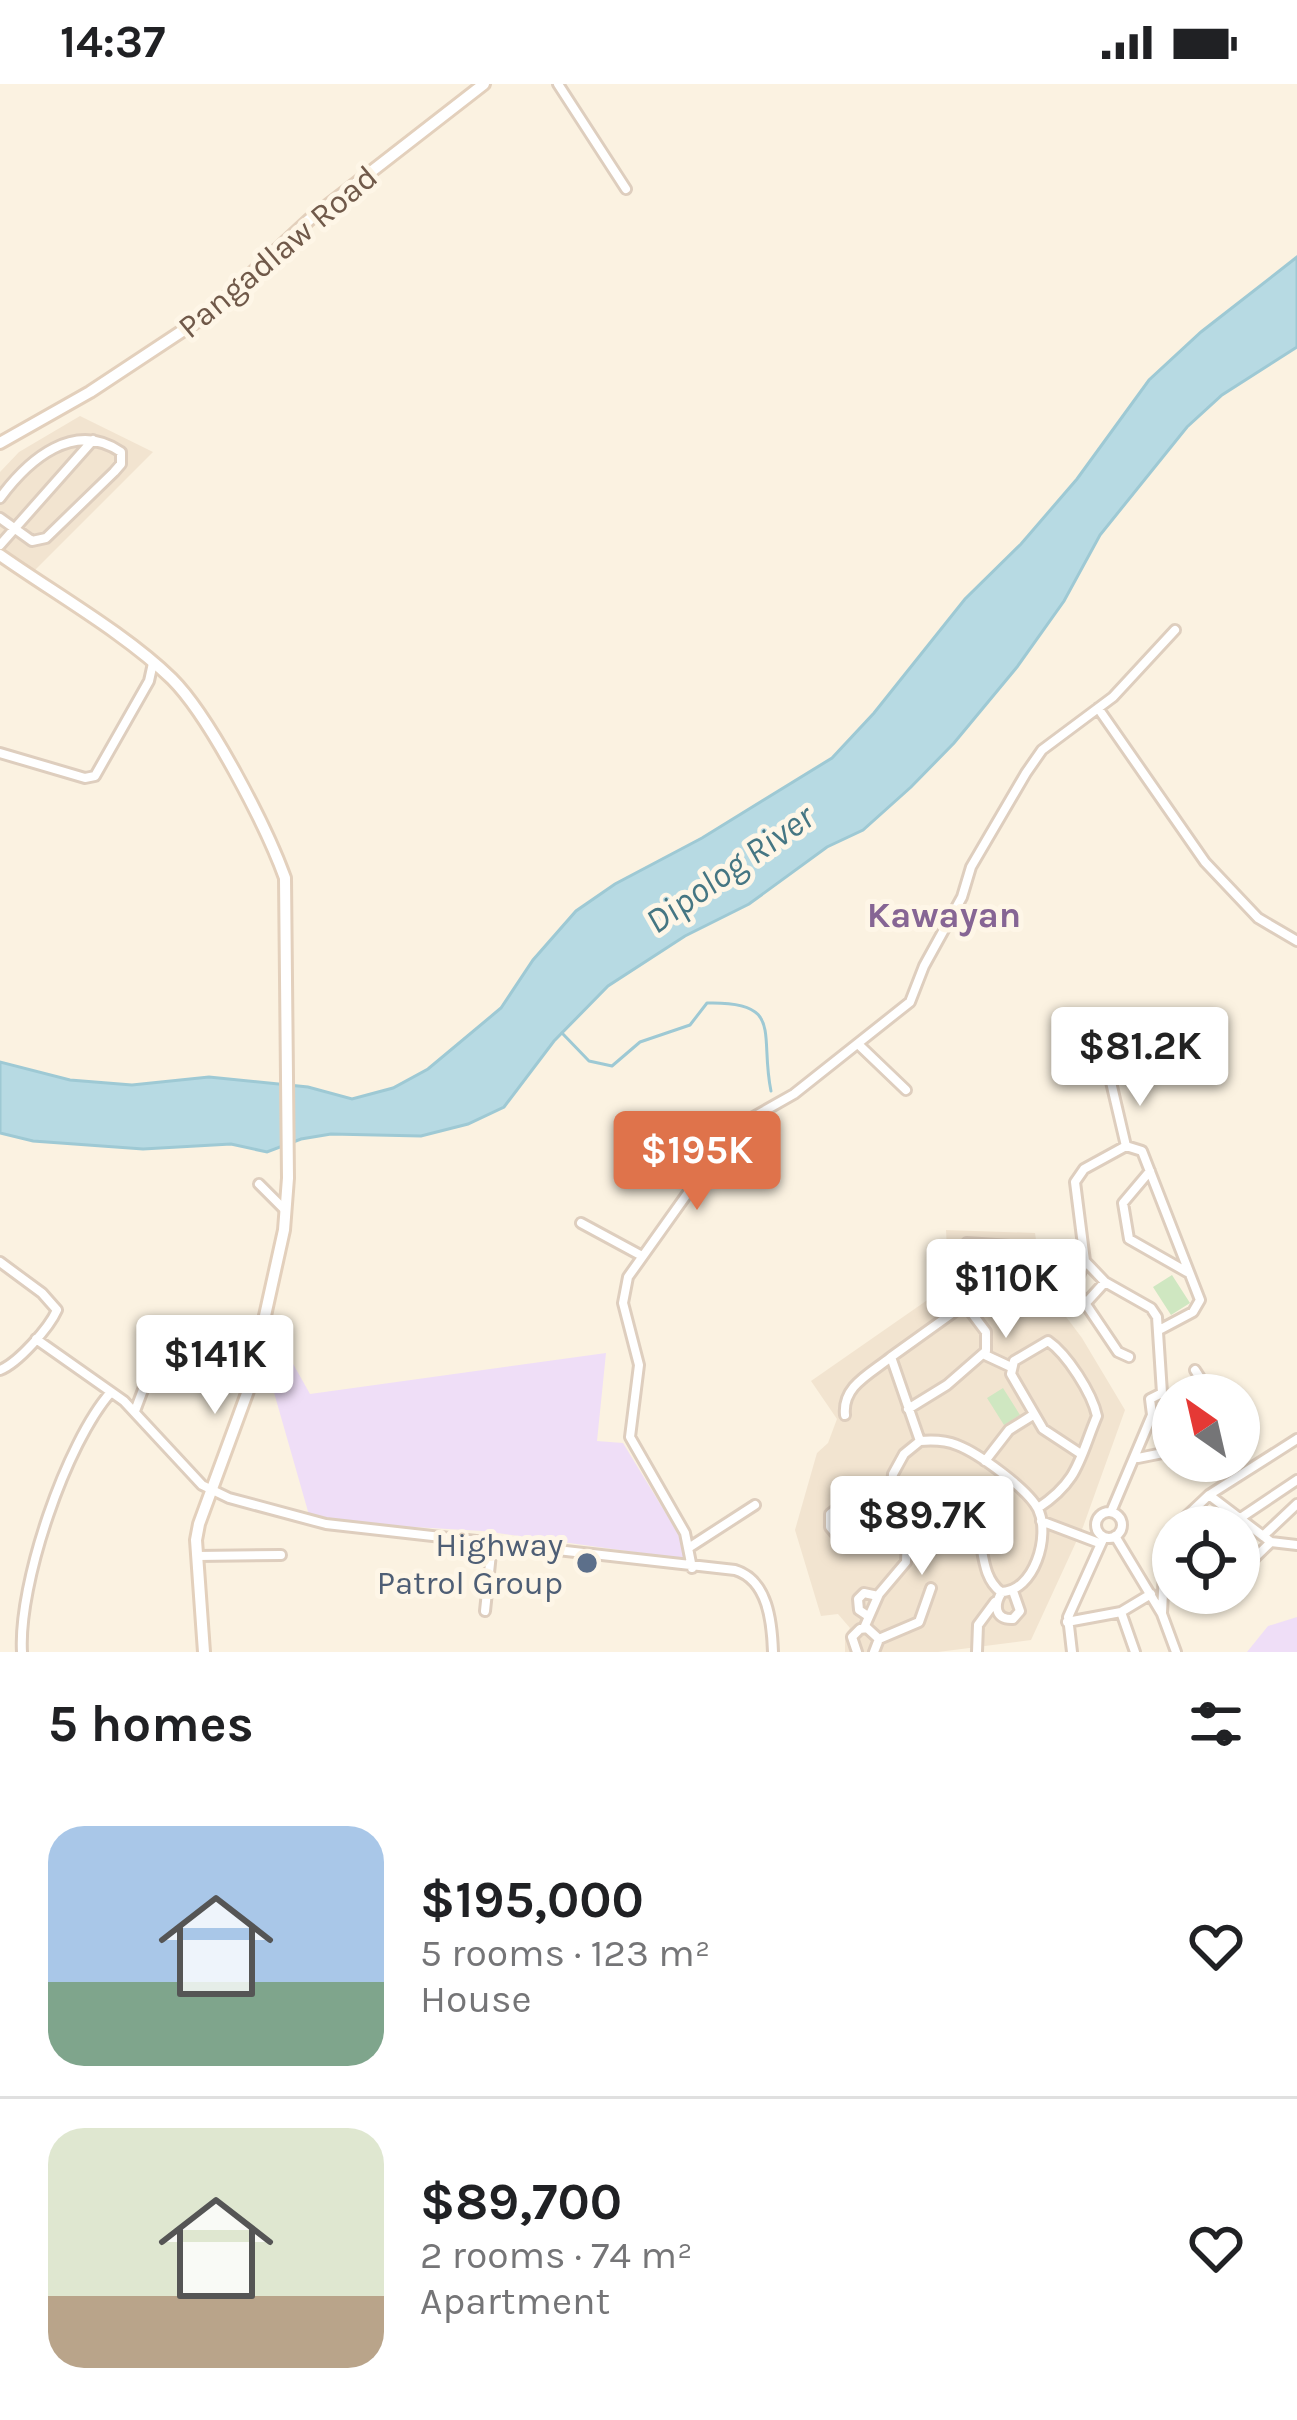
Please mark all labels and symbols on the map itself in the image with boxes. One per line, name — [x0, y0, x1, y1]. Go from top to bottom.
street label: Pangadlaw Road — [171, 158, 385, 346]
water label: Dipolog River — [637, 795, 823, 942]
district label: Kawayan — [867, 894, 1021, 937]
pin: $81.2K — [1042, 1007, 1238, 1109]
pin: $195K — [613, 1111, 781, 1213]
pin: $110K — [922, 1239, 1090, 1341]
pin: $141K — [131, 1315, 299, 1417]
north arrow — [1152, 1374, 1260, 1482]
pin: $89.7K — [824, 1476, 1020, 1578]
place label: Highway Patrol Group — [377, 1526, 563, 1602]
marker: Highway Patrol Group — [574, 1550, 600, 1576]

